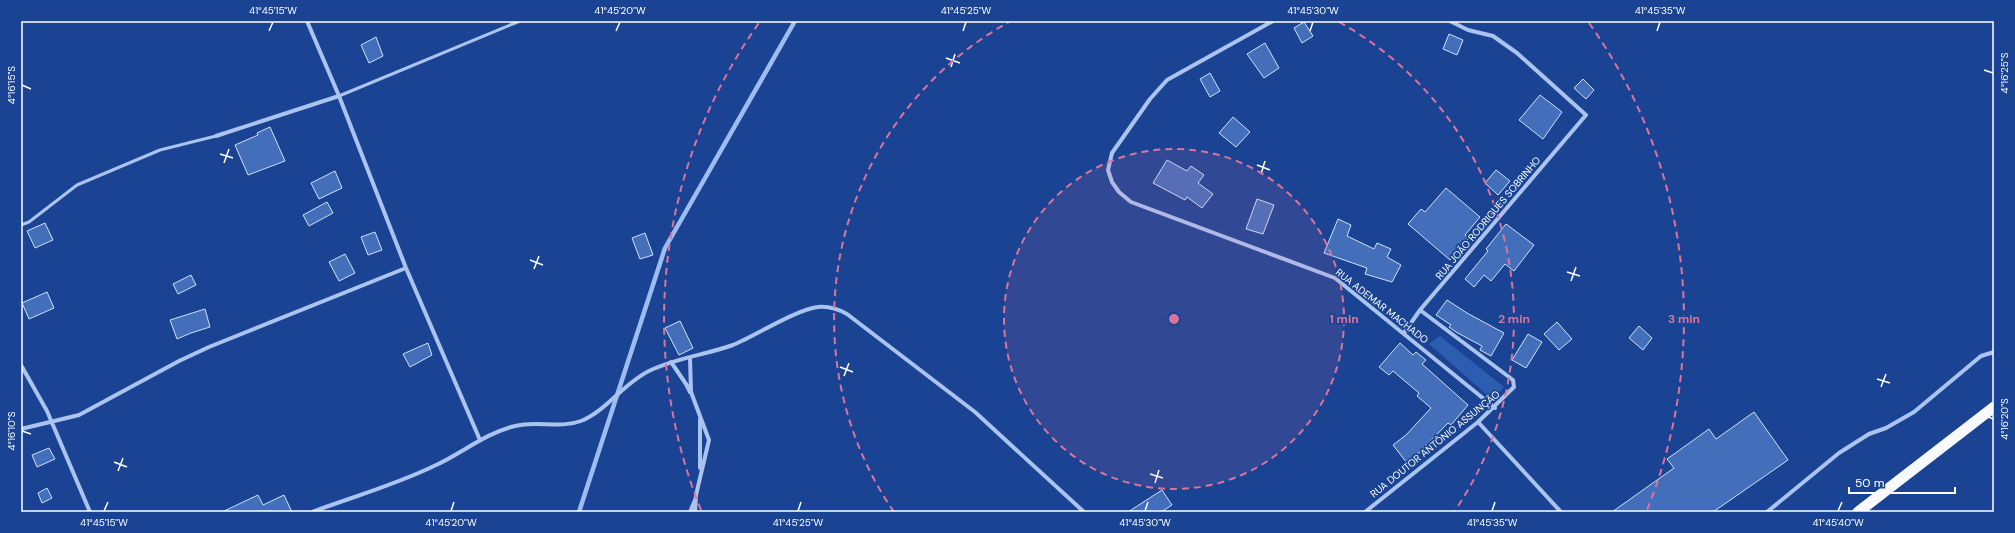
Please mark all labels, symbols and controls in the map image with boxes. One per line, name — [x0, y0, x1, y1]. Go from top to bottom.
text: 41°45'15"W — [249, 4, 297, 17]
text: 41°45'20"W — [594, 4, 646, 17]
text: 41°45'25"W — [941, 4, 992, 17]
text: 41°45'30"W — [1287, 4, 1339, 17]
text: 41°45'35"W — [1635, 4, 1686, 17]
text: 4°16'25"S — [1998, 52, 2011, 93]
text: 4°16'15"S — [5, 66, 18, 104]
street label: RUA JOÃO RODRIGUES SOBRINHO — [1433, 154, 1544, 282]
street label: RUA ADEMAR MACHADO — [1333, 266, 1431, 346]
text: 1 min — [1329, 311, 1359, 327]
text: 2 min — [1498, 311, 1530, 327]
text: 3 min — [1668, 311, 1700, 327]
centre of rings — [1167, 312, 1181, 326]
street label: RUA DOUTOR ANTÔNIO ASSUNÇÃO — [1368, 387, 1503, 500]
text: 4°16'20"S — [1998, 398, 2011, 440]
text: 4°16'10"S — [5, 411, 18, 451]
scale bar — [1849, 469, 1955, 495]
text: 50 m — [1855, 475, 1884, 491]
text: 41°45'15"W — [80, 516, 128, 529]
text: 41°45'20"W — [425, 516, 477, 529]
text: 41°45'25"W — [773, 516, 824, 529]
text: 41°45'30"W — [1119, 516, 1171, 529]
text: 41°45'35"W — [1467, 516, 1518, 529]
text: 41°45'40"W — [1812, 516, 1864, 529]

